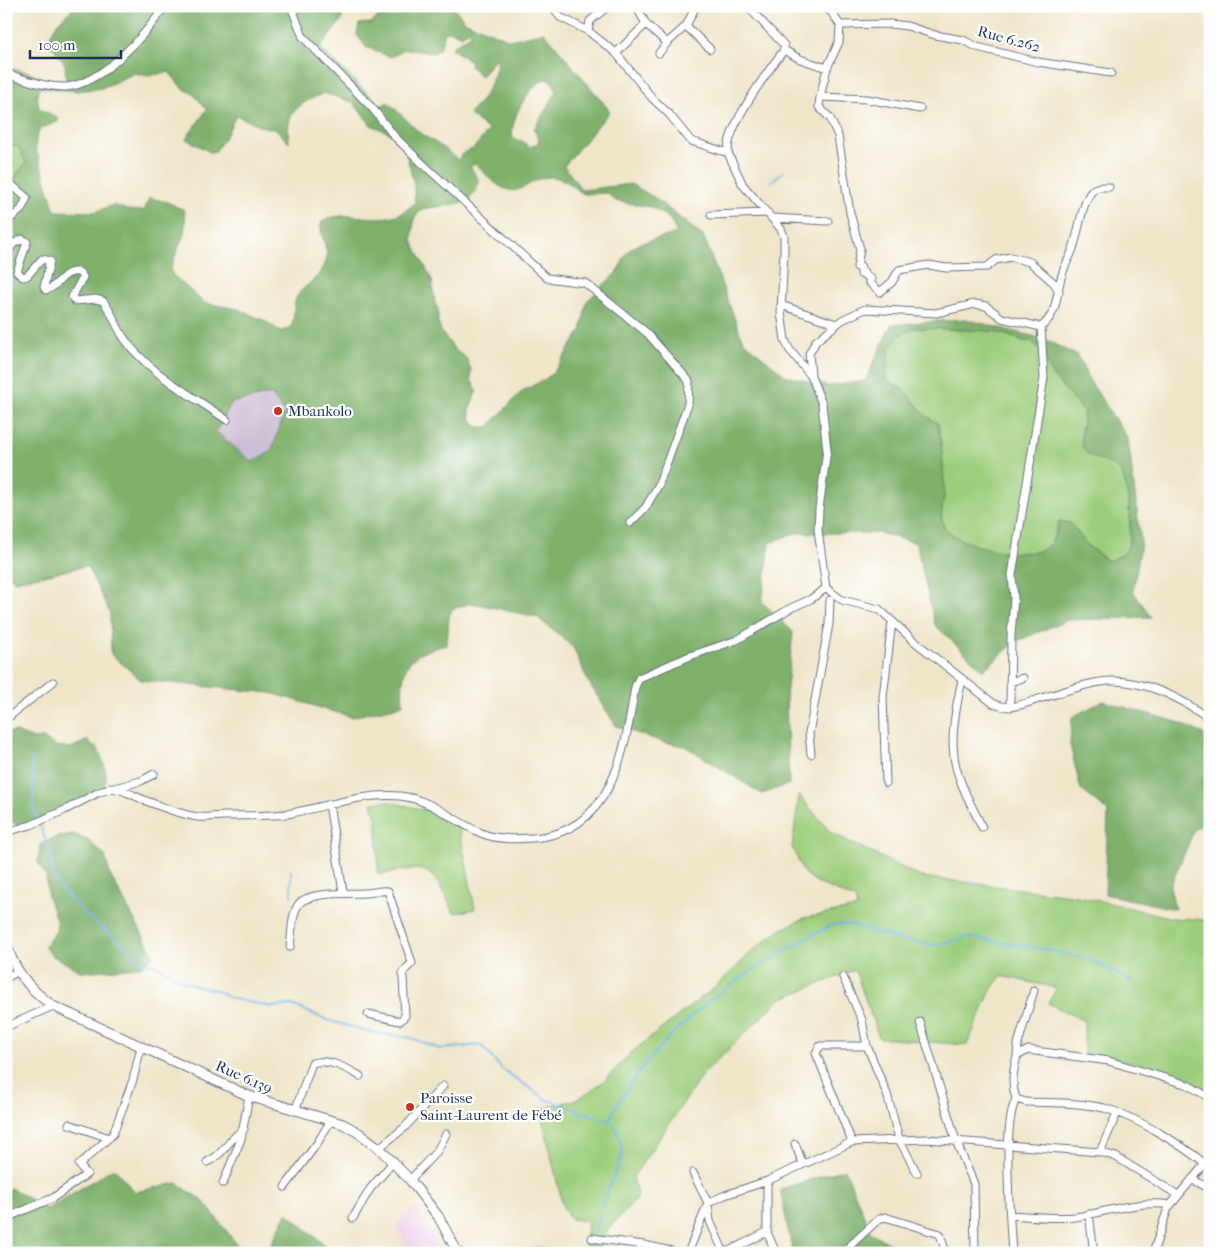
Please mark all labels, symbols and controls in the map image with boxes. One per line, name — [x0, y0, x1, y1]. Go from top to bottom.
street label: Rue 6.262 — [976, 22, 1043, 56]
scale bar — [30, 28, 121, 60]
text: 100 m — [38, 36, 76, 54]
place label: Mbankolo — [288, 402, 352, 420]
marker: Mbankolo — [272, 405, 284, 417]
street label: Rue 6.139 — [213, 1057, 275, 1097]
place label: Paroisse Saint-Laurent de Fébé — [420, 1089, 562, 1124]
marker: Paroisse Saint-Laurent de Fébé — [404, 1101, 416, 1113]

